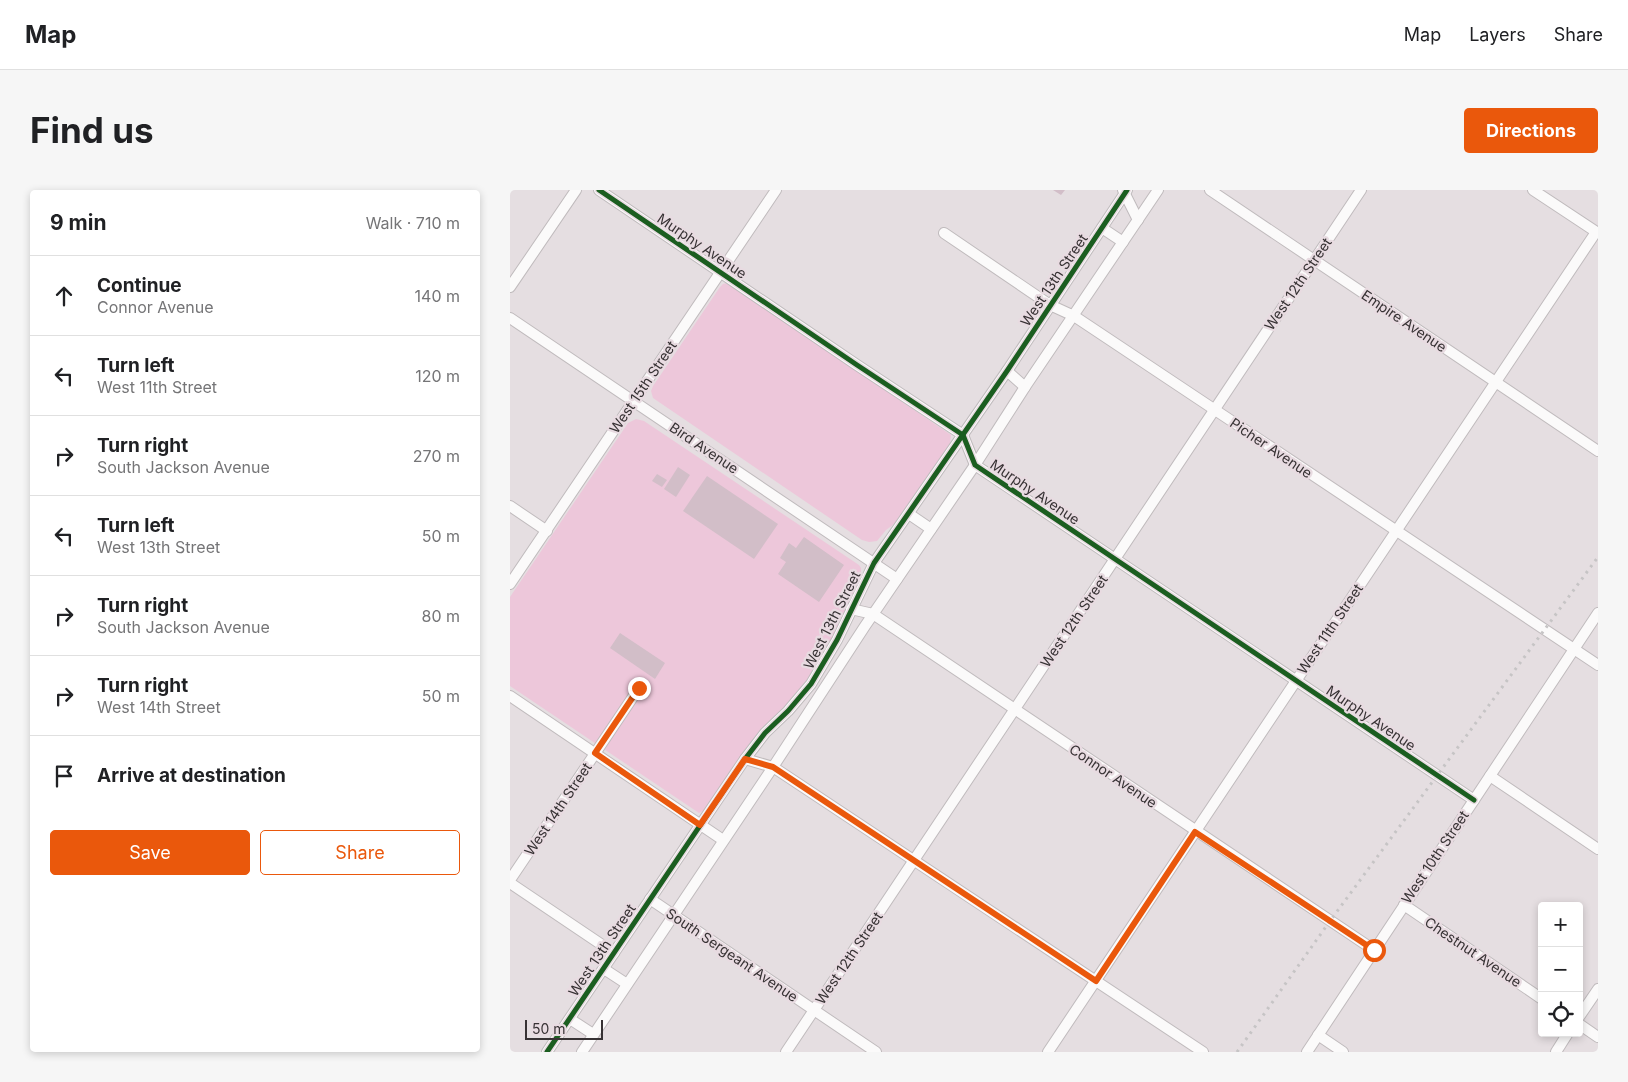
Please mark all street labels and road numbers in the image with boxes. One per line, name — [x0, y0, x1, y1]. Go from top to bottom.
street label: Murphy Avenue — [654, 209, 750, 282]
street label: West 13th Street — [1016, 230, 1091, 329]
street label: West 12th Street — [1260, 234, 1335, 333]
street label: Empire Avenue — [1359, 286, 1450, 355]
street label: West 15th Street — [605, 337, 680, 436]
street label: Picher Avenue — [1227, 414, 1315, 481]
street label: Bird Avenue — [667, 418, 742, 477]
street label: Murphy Avenue — [987, 455, 1083, 528]
street label: West 13th Street — [800, 568, 864, 672]
street label: West 12th Street — [1036, 571, 1111, 670]
street label: West 11th Street — [1293, 580, 1366, 677]
street label: Murphy Avenue — [1323, 681, 1419, 754]
street label: Connor Avenue — [1066, 740, 1160, 811]
street label: West 14th Street — [520, 759, 595, 858]
street label: West 10th Street — [1397, 807, 1472, 906]
street label: West 13th Street — [564, 900, 639, 999]
street label: South Sergeant Avenue — [663, 904, 801, 1005]
street label: West 12th Street — [811, 908, 886, 1007]
street label: Chestnut Avenue — [1422, 913, 1525, 990]

